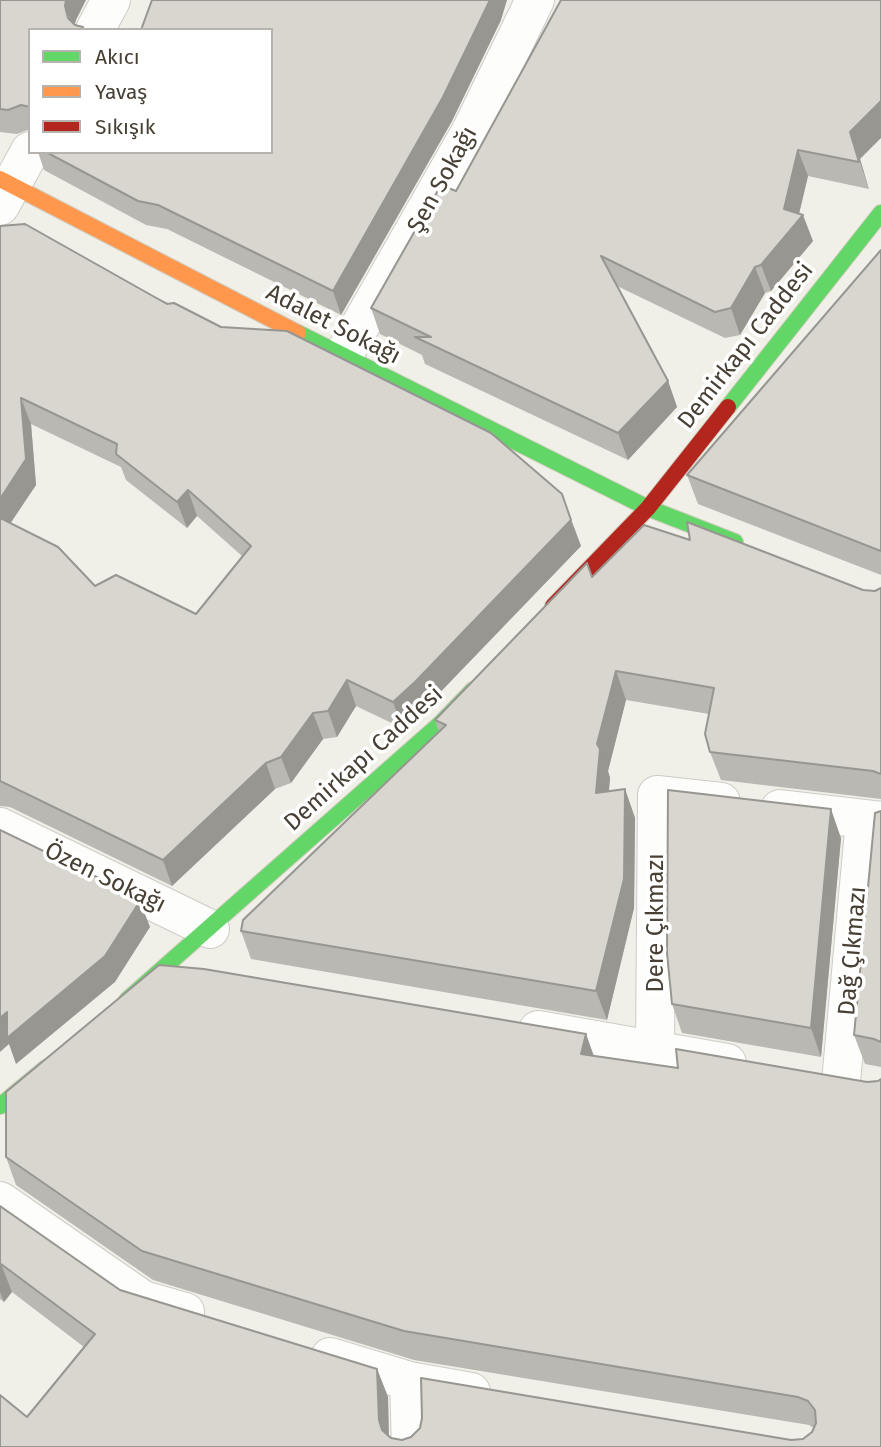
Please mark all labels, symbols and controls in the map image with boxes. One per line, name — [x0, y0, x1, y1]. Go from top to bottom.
legend — [28, 28, 273, 154]
text: Akıcı — [95, 44, 140, 70]
text: Yavaş — [95, 79, 147, 105]
text: Sıkışık — [95, 114, 156, 140]
street label: Şen Sokağı — [402, 122, 484, 238]
street label: Demirkapı Caddesi — [672, 257, 820, 435]
street label: Adalet Sokağı — [261, 279, 405, 371]
street label: Demirkapı Caddesi — [279, 680, 449, 838]
street label: Özen Sokağı — [40, 836, 170, 920]
street label: Dere Çıkmazı — [642, 853, 670, 993]
street label: Dağ Çıkmazı — [833, 885, 873, 1017]

